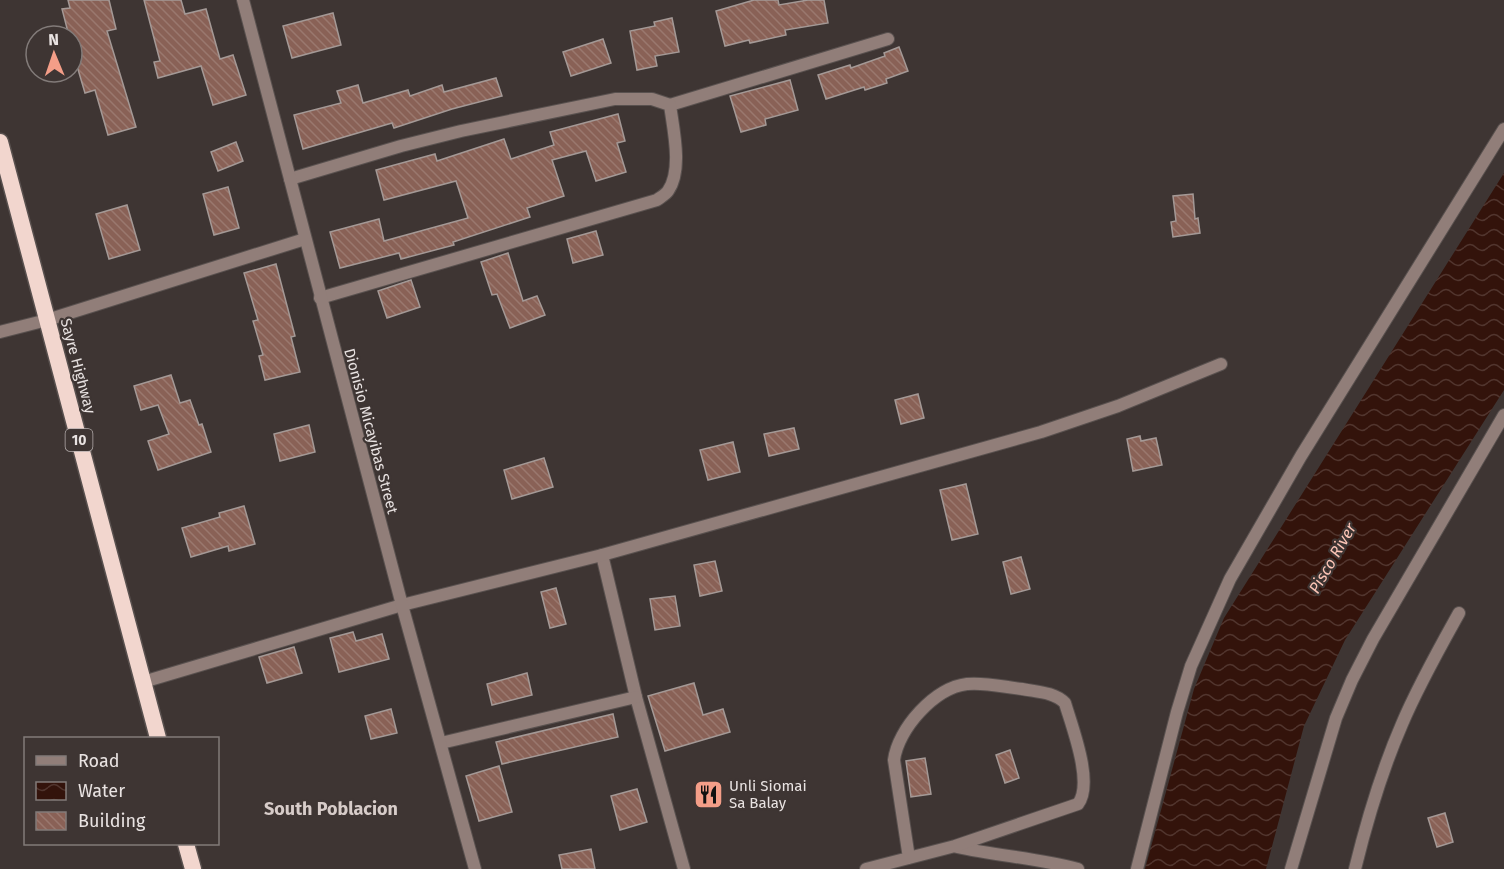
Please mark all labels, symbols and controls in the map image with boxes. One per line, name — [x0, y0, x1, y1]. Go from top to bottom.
north arrow — [24, 24, 84, 84]
text: N — [48, 30, 59, 49]
street label: Sayre Highway — [57, 316, 100, 416]
street label: Dionisio Micayibas Street — [340, 346, 402, 516]
road number: 10 — [66, 429, 92, 451]
water label: Pisco River — [1305, 519, 1361, 597]
legend — [24, 737, 219, 845]
text: Road — [78, 750, 120, 772]
place label: Unli Siomai Sa Balay — [729, 777, 807, 812]
restaurant icon: Unli Siomai Sa Balay — [692, 779, 724, 811]
text: Water — [78, 780, 125, 802]
district label: South Poblacion — [264, 798, 398, 820]
text: Building — [78, 810, 146, 832]

